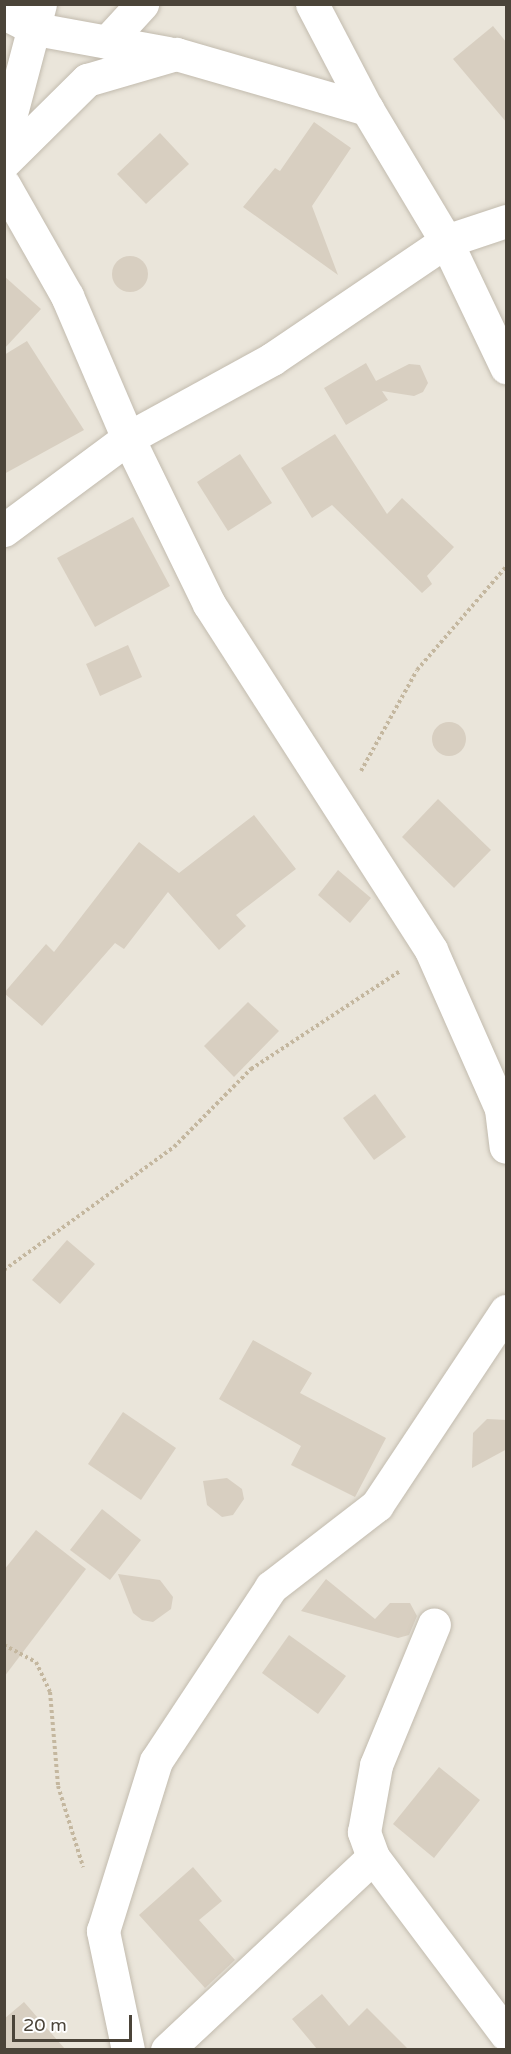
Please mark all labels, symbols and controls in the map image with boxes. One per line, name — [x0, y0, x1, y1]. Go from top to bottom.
scale bar — [15, 2003, 135, 2041]
text: 20 m — [23, 2014, 67, 2036]

